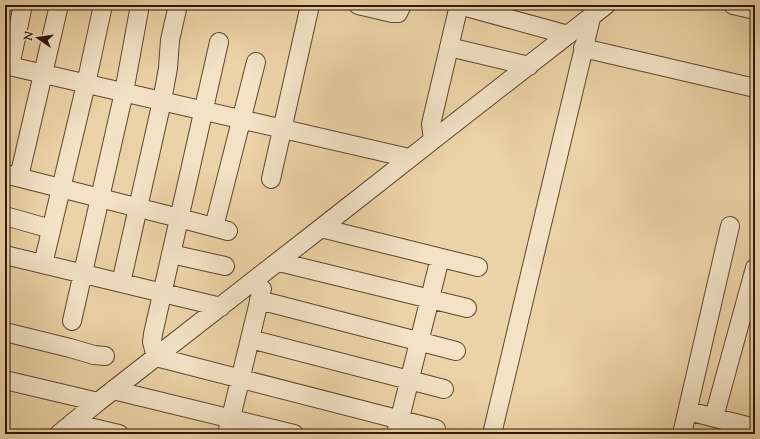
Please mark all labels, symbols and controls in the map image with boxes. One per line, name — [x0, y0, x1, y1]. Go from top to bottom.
north arrow — [18, 18, 58, 58]
text: N — [20, 30, 38, 43]

